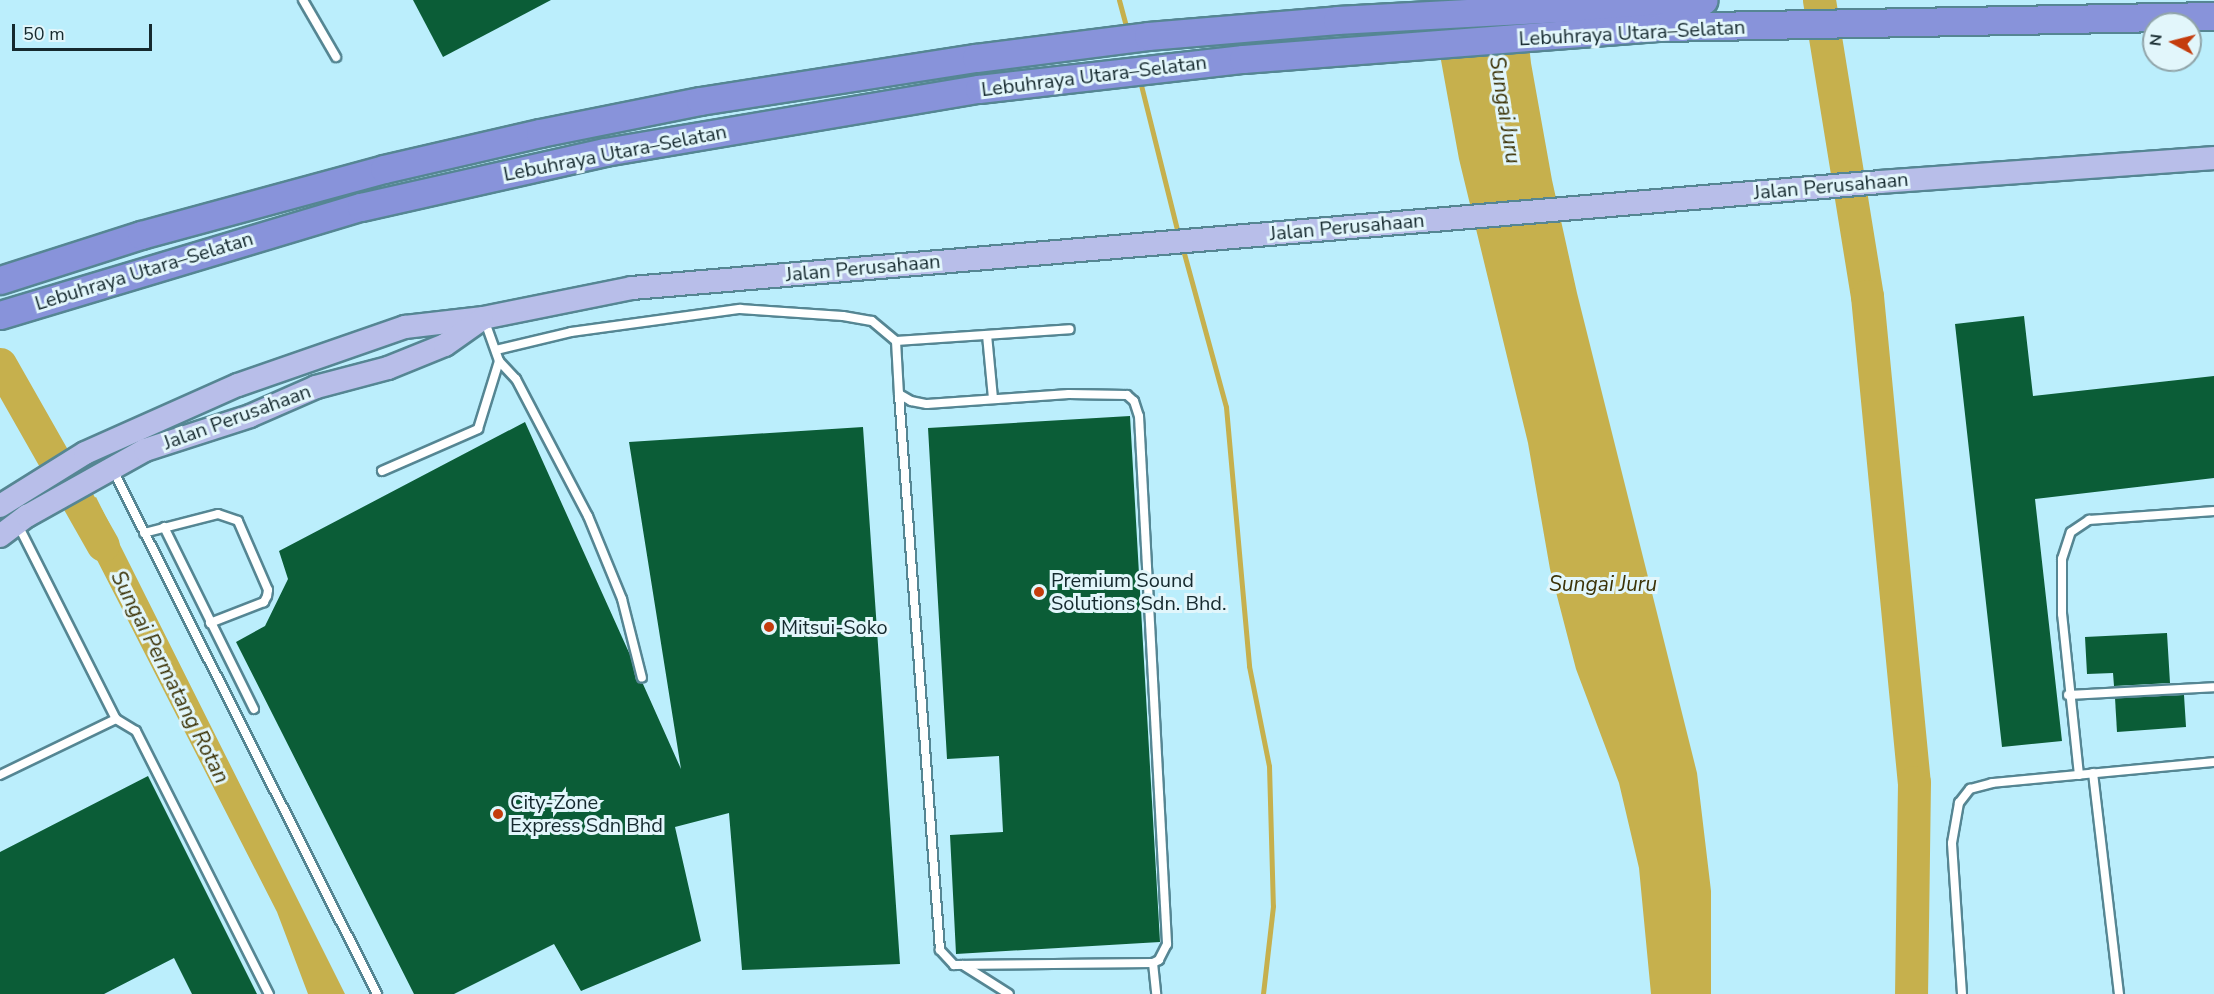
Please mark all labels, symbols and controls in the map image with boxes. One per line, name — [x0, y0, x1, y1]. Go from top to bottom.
scale bar — [15, 12, 154, 50]
north arrow — [2142, 12, 2202, 72]
street label: Lebuhraya Utara–Selatan — [1518, 15, 1746, 51]
text: 50 m — [23, 22, 65, 46]
text: N — [2144, 33, 2168, 47]
street label: Lebuhraya Utara–Selatan — [980, 50, 1208, 102]
water label: Sungai Juru — [1484, 55, 1526, 165]
street label: Lebuhraya Utara–Selatan — [501, 120, 729, 186]
street label: Jalan Perusahaan — [1753, 167, 1909, 205]
street label: Jalan Perusahaan — [1269, 208, 1425, 246]
street label: Lebuhraya Utara–Selatan — [32, 226, 256, 316]
street label: Jalan Perusahaan — [785, 249, 941, 287]
street label: Jalan Perusahaan — [160, 379, 314, 455]
water label: Sungai Permatang Rotan — [105, 567, 235, 787]
place label: Premium Sound Solutions Sdn. Bhd. — [1051, 568, 1227, 615]
water label: Sungai Juru — [1549, 571, 1657, 597]
marker: Premium Sound Solutions Sdn. Bhd. — [1032, 585, 1046, 599]
place label: Mitsui-Soko — [781, 615, 888, 639]
marker: Mitsui-Soko — [762, 620, 776, 634]
place label: City-Zone Express Sdn Bhd — [510, 790, 663, 837]
marker: City-Zone Express Sdn Bhd — [491, 807, 505, 821]

